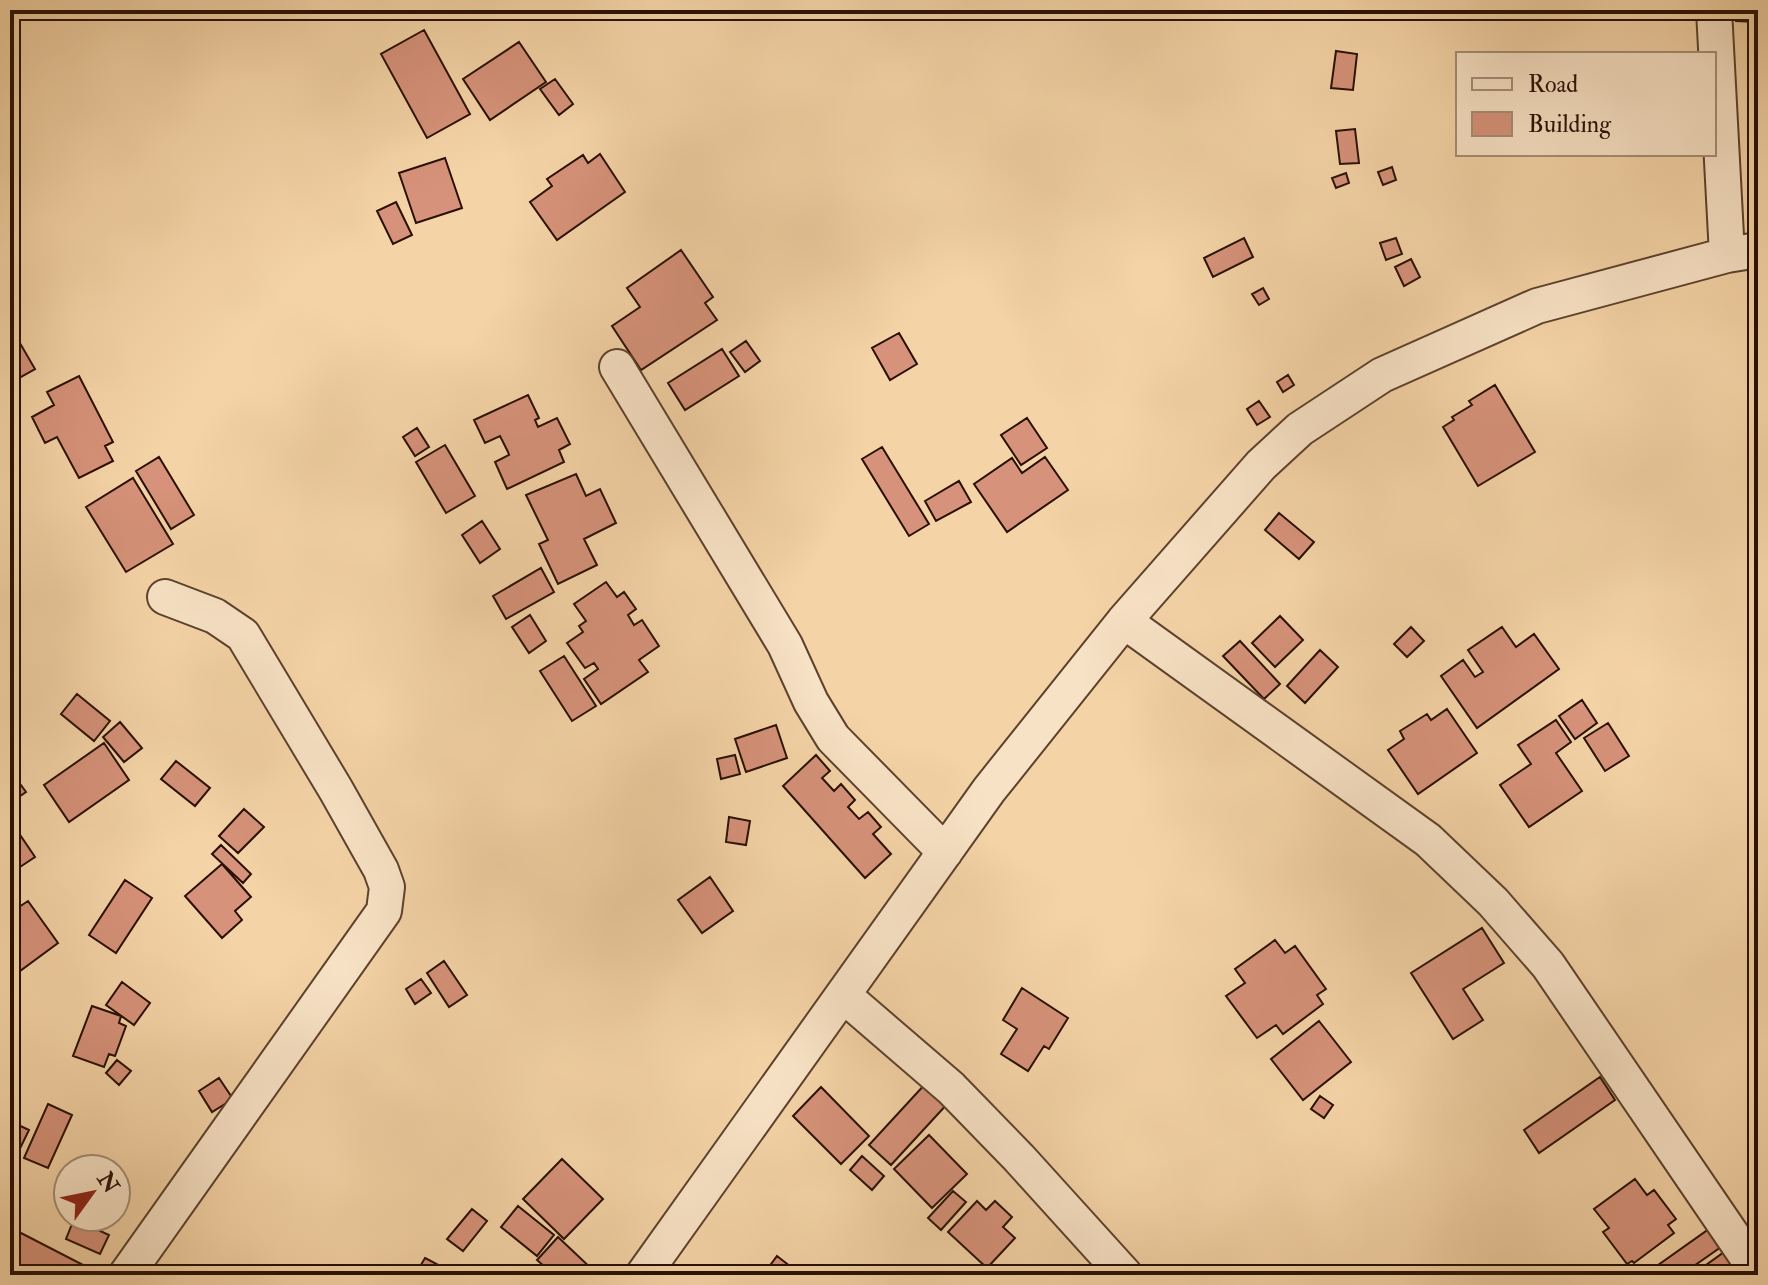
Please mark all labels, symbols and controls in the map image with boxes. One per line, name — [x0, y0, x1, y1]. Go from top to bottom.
legend — [1456, 52, 1716, 156]
text: Road — [1528, 69, 1578, 100]
text: Building — [1528, 109, 1612, 140]
north arrow — [52, 1153, 132, 1233]
text: N — [90, 1166, 125, 1199]

